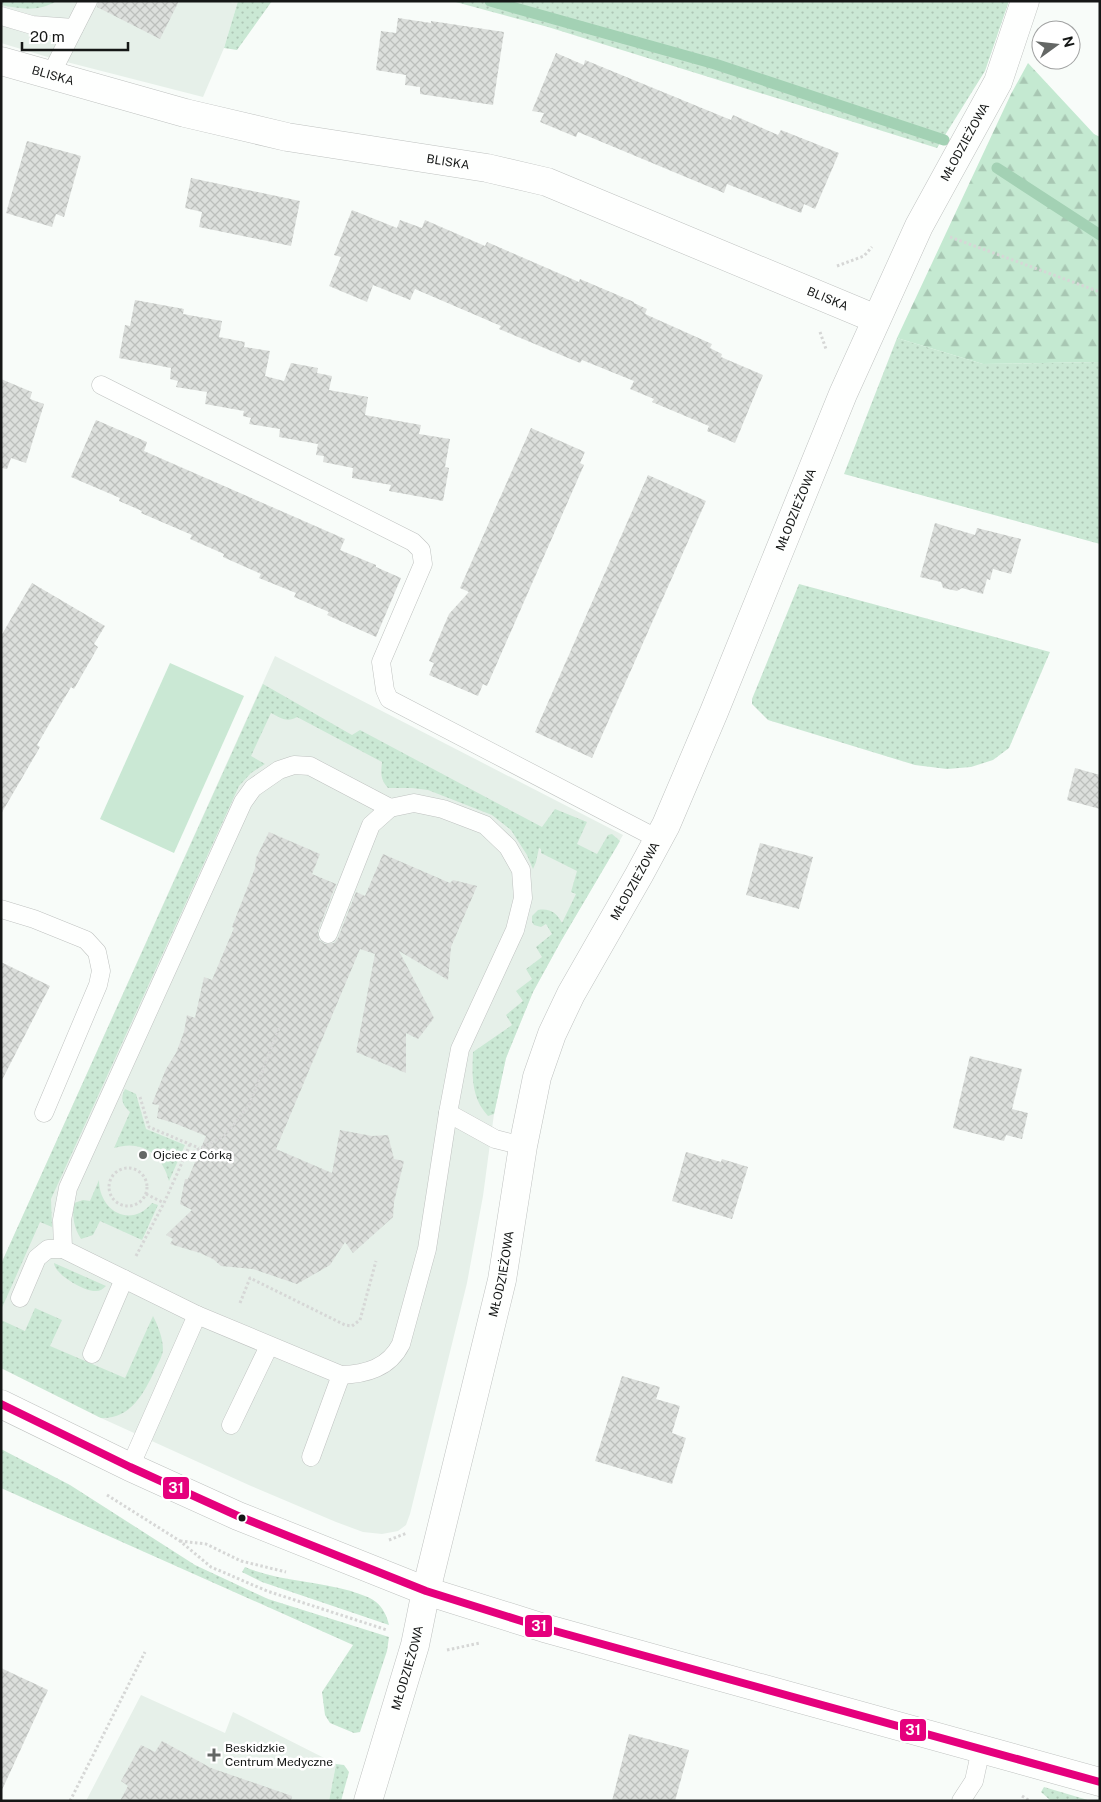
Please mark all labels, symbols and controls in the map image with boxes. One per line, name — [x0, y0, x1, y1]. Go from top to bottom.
scale bar — [22, 20, 129, 52]
north arrow — [1031, 20, 1081, 70]
text: 20 m — [30, 28, 65, 45]
text: N — [1059, 34, 1078, 49]
street label: BLISKA — [30, 63, 76, 88]
street label: MŁODZIEŻOWA — [938, 100, 992, 184]
street label: BLISKA — [426, 152, 471, 172]
street label: BLISKA — [805, 284, 851, 314]
street label: MŁODZIEŻOWA — [773, 466, 819, 553]
street label: MŁODZIEŻOWA — [608, 839, 663, 923]
place label: Ojciec z Córką — [153, 1148, 233, 1162]
marker: Ojciec z Córką — [137, 1149, 149, 1161]
street label: MŁODZIEŻOWA — [486, 1230, 517, 1318]
line badge: 31 — [162, 1476, 190, 1500]
text: 31 — [168, 1480, 184, 1496]
unlabelled marker — [237, 1513, 247, 1523]
line badge: 31 — [524, 1614, 553, 1638]
text: 31 — [531, 1618, 547, 1634]
street label: MŁODZIEŻOWA — [389, 1624, 426, 1712]
line badge: 31 — [899, 1718, 927, 1742]
text: 31 — [905, 1722, 921, 1738]
place label: Beskidzkie Centrum Medyczne — [225, 1741, 333, 1769]
marker: Beskidzkie Centrum Medyczne — [207, 1748, 221, 1762]

